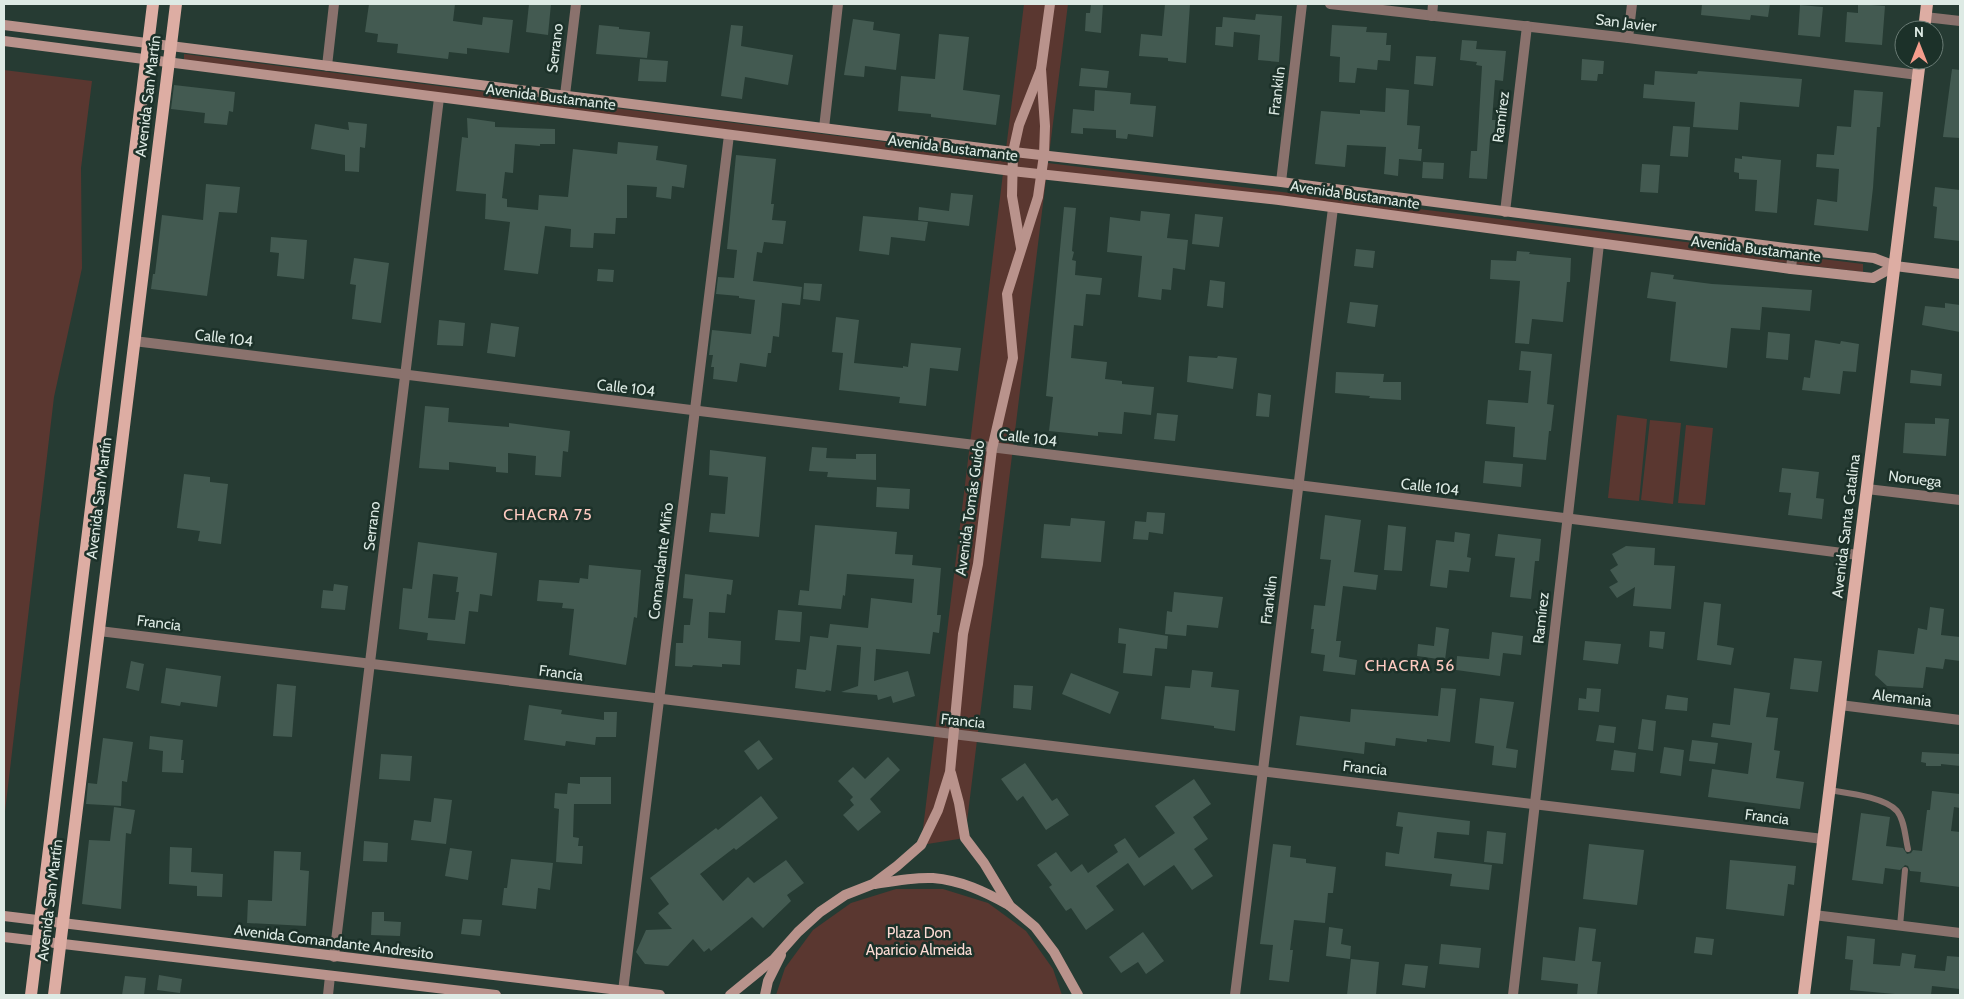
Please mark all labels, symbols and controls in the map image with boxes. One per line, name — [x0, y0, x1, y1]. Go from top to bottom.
street label: San Javier — [1594, 10, 1658, 36]
north arrow — [1894, 20, 1944, 70]
street label: Serrano — [543, 22, 567, 74]
text: N — [1914, 23, 1924, 41]
street label: Avenida San Martín — [132, 34, 164, 158]
street label: Frankiln — [1265, 65, 1289, 117]
street label: Avenida Bustamante — [485, 80, 617, 114]
street label: Ramírez — [1489, 90, 1513, 144]
street label: Avenida Bustamante — [887, 131, 1019, 165]
street label: Avenida Bustamante — [1289, 177, 1421, 213]
street label: Avenida Bustamante — [1690, 232, 1822, 266]
street label: Calle 104 — [194, 326, 254, 351]
street label: Calle 104 — [596, 376, 656, 401]
street label: Calle 104 — [998, 426, 1058, 451]
street label: Avenida San Martín — [83, 436, 115, 560]
street label: Avenida Tomás Guido — [952, 439, 988, 577]
street label: Avenida Santa Catalina — [1828, 452, 1864, 599]
street label: Noruega — [1887, 467, 1943, 491]
street label: Calle 104 — [1400, 475, 1460, 500]
street label: Serrano — [360, 500, 384, 552]
street label: Comandante Miño — [645, 501, 677, 621]
district label: CHACRA 75 — [503, 505, 593, 524]
street label: Franklin — [1257, 574, 1281, 626]
street label: Ramírez — [1529, 591, 1553, 645]
street label: Francia — [136, 611, 183, 635]
district label: CHACRA 56 — [1365, 656, 1455, 675]
street label: Francia — [538, 661, 585, 685]
street label: Alemania — [1871, 685, 1933, 711]
street label: Francia — [940, 710, 987, 732]
street label: Francia — [1342, 757, 1389, 779]
street label: Francia — [1744, 805, 1791, 829]
street label: Avenida San Martín — [34, 838, 66, 962]
street label: Avenida Comandante Andresito — [233, 921, 435, 963]
park label: Plaza Don Aparicio Almeida — [866, 924, 973, 959]

